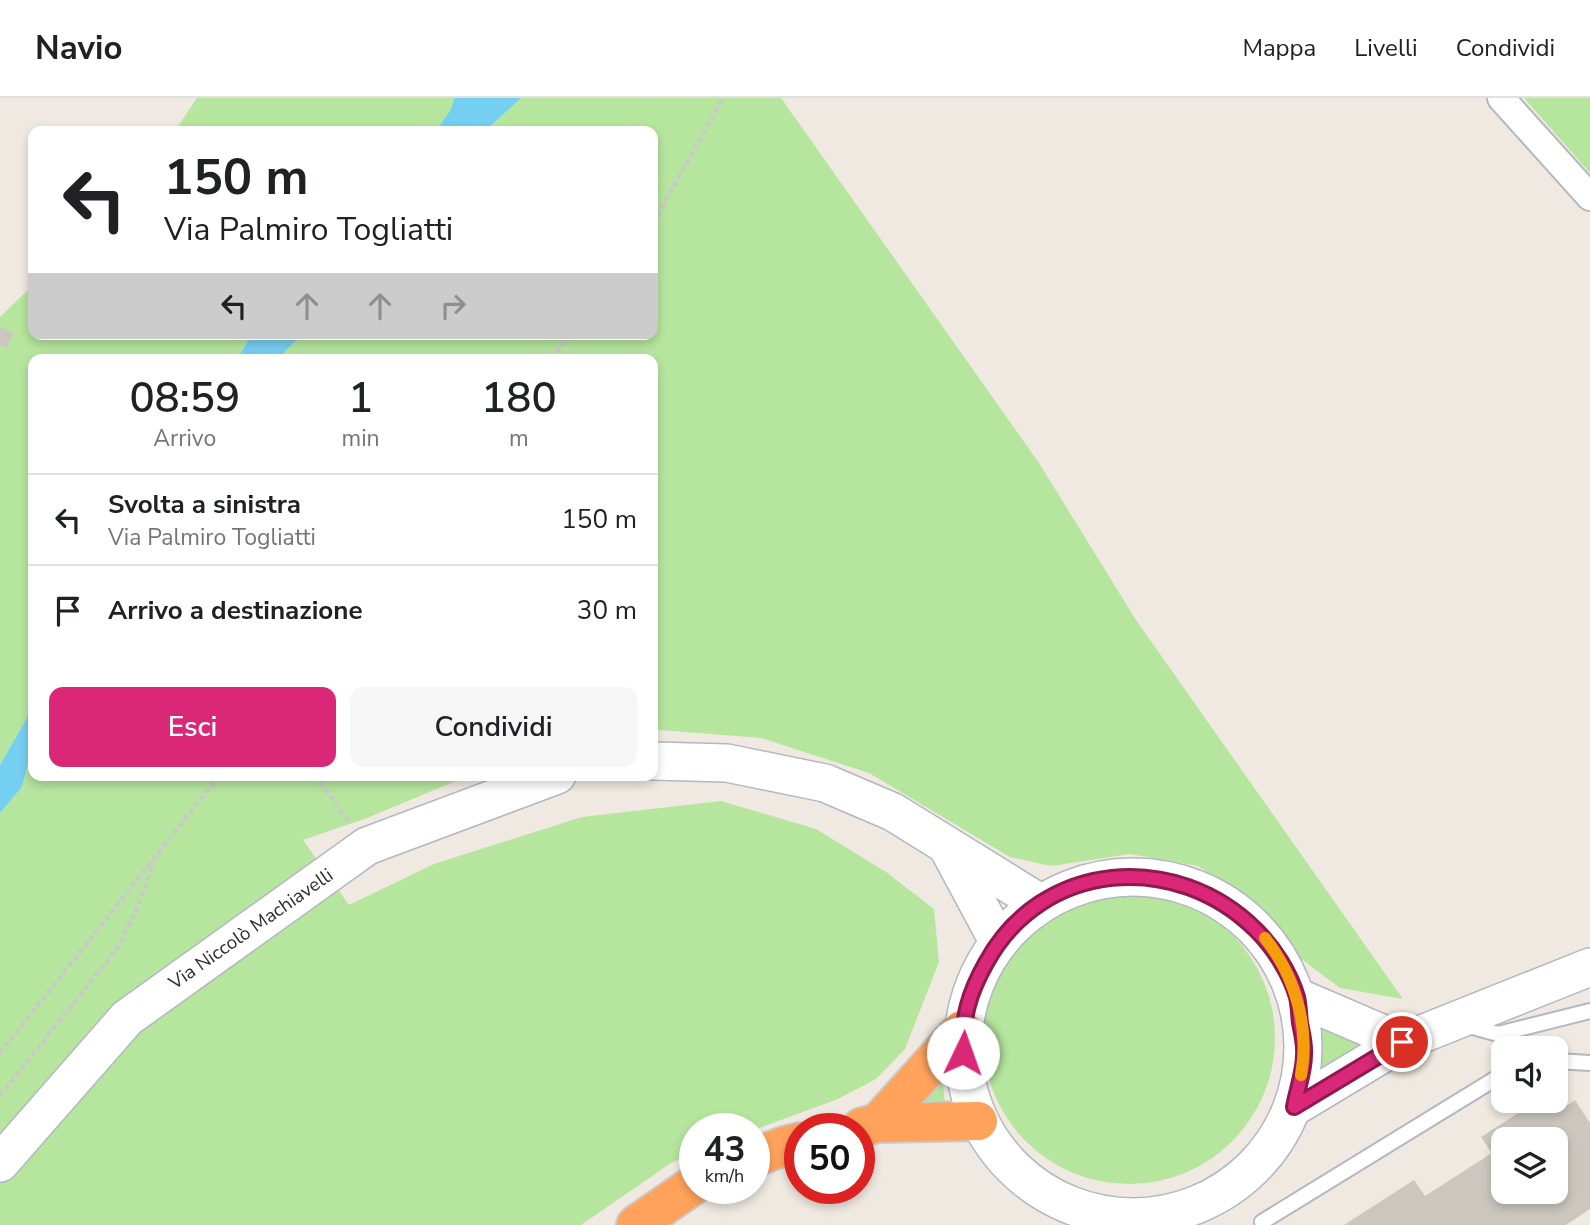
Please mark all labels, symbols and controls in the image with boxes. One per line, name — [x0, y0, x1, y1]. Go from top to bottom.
text: Navio — [35, 26, 122, 71]
text: Mappa — [1242, 32, 1316, 64]
text: Livelli — [1354, 32, 1418, 64]
text: Condividi — [1456, 32, 1555, 64]
text: 150 m — [164, 144, 308, 211]
icon: left — [49, 154, 140, 245]
text: Via Palmiro Togliatti — [164, 208, 453, 251]
icon: left — [215, 287, 253, 325]
icon: ahead — [288, 287, 326, 325]
icon: ahead — [361, 287, 399, 325]
icon: right — [434, 287, 472, 325]
text: 08:59 — [129, 370, 240, 427]
text: 1 — [348, 370, 373, 427]
text: 180 — [481, 370, 557, 427]
text: Arrivo — [153, 423, 216, 454]
text: min — [342, 423, 380, 454]
text: m — [509, 423, 529, 454]
text: Svolta a sinistra — [108, 487, 301, 522]
icon: left — [49, 501, 87, 539]
text: 150 m — [561, 502, 637, 537]
text: Via Palmiro Togliatti — [108, 522, 316, 553]
icon: arrive — [49, 592, 87, 630]
text: Arrivo a destinazione — [108, 593, 363, 628]
text: 30 m — [577, 593, 637, 628]
button: Esci — [49, 687, 336, 767]
button: Condividi — [350, 687, 637, 767]
street label: Via Niccolò Machiavelli — [163, 862, 338, 996]
pin — [1372, 1012, 1432, 1072]
position arrow — [926, 1016, 1000, 1090]
icon: arrive — [1383, 1023, 1421, 1061]
map controls — [1491, 1036, 1568, 1204]
button: sound — [1491, 1036, 1568, 1113]
speed limit sign: 50 — [784, 1113, 875, 1204]
text: 43 — [703, 1126, 746, 1173]
button: layers — [1491, 1127, 1568, 1204]
text: km/h — [705, 1164, 744, 1188]

